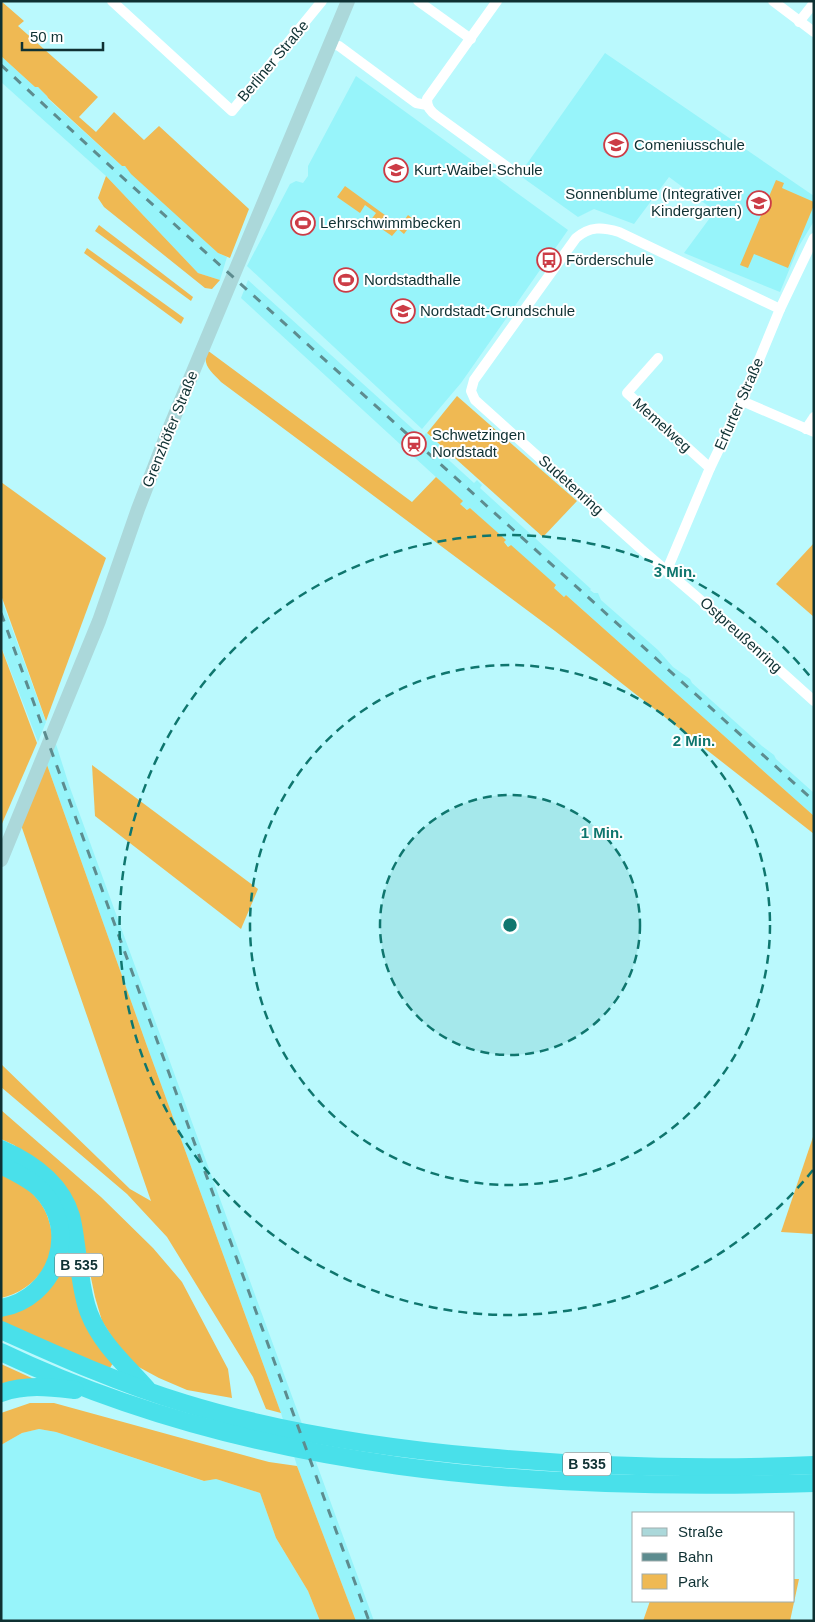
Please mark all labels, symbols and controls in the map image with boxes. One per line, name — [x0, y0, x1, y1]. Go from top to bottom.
street label: Berliner Straße — [234, 17, 312, 105]
scale bar — [22, 20, 104, 52]
text: 50 m — [30, 28, 63, 45]
school or university icon: Comeniusschule — [603, 132, 629, 158]
place label: Comeniusschule — [634, 136, 745, 153]
school or university icon: Kurt-Waibel-Schule — [383, 157, 409, 183]
place label: Kurt-Waibel-Schule — [414, 161, 543, 178]
place label: Sonnenblume (Integrativer Kindergarten) — [565, 185, 742, 219]
school or university icon: Sonnenblume (Integrativer Kindergarten) — [746, 190, 772, 216]
sports icon: Lehrschwimmbecken — [290, 210, 316, 236]
place label: Lehrschwimmbecken — [320, 214, 461, 231]
bus stop icon: Förderschule — [536, 247, 562, 273]
place label: Förderschule — [566, 251, 654, 268]
sports icon: Nordstadthalle — [333, 267, 359, 293]
place label: Nordstadthalle — [364, 271, 461, 288]
school or university icon: Nordstadt-Grundschule — [390, 298, 416, 324]
place label: Nordstadt-Grundschule — [420, 302, 575, 319]
street label: Erfurter Straße — [711, 355, 766, 453]
street label: Grenzhöfer Straße — [138, 368, 201, 490]
street label: Memelweg — [630, 394, 695, 455]
place label: Schwetzingen Nordstadt — [432, 426, 525, 460]
station icon: Schwetzingen Nordstadt — [401, 431, 427, 457]
street label: Sudetenring — [536, 451, 607, 518]
text: 3 Min. — [654, 563, 696, 580]
street label: Ostpreußenring — [697, 593, 786, 676]
text: 2 Min. — [673, 732, 715, 749]
text: 1 Min. — [581, 824, 623, 841]
centre of rings — [501, 916, 519, 934]
road number: B 535 — [55, 1254, 103, 1276]
road number: B 535 — [563, 1452, 611, 1476]
legend — [632, 1512, 795, 1602]
text: Straße — [678, 1523, 723, 1540]
text: Bahn — [678, 1548, 713, 1565]
text: Park — [678, 1573, 709, 1590]

